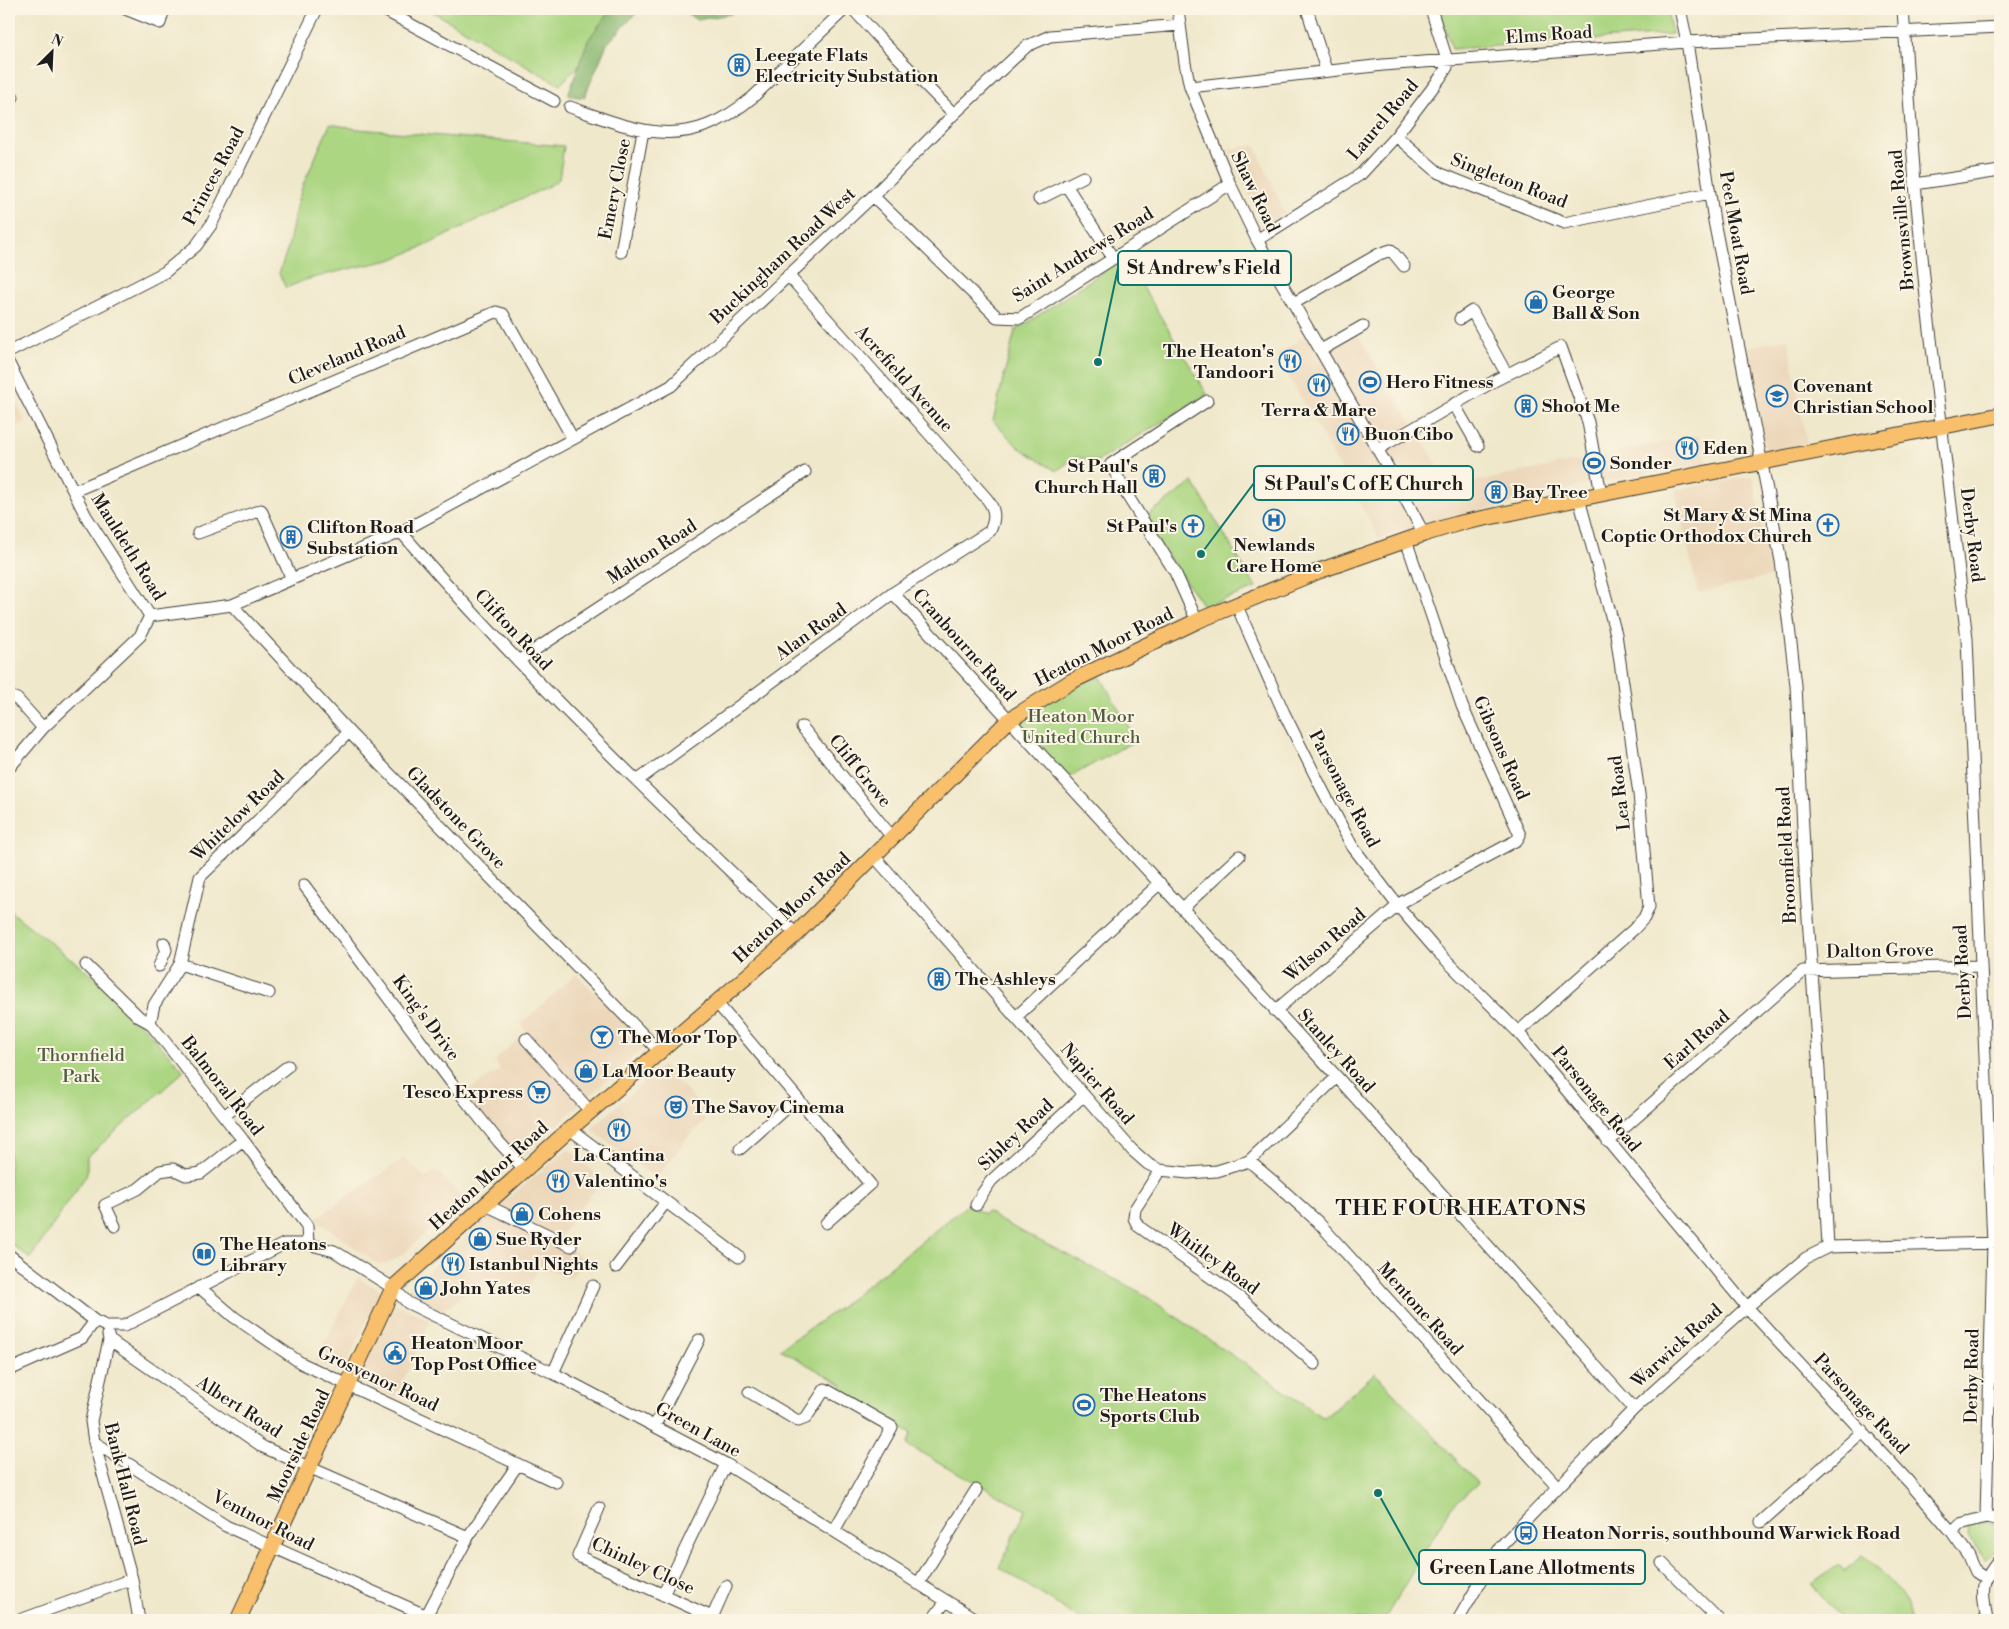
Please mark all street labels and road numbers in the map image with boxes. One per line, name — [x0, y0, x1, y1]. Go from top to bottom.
street label: Elms Road — [1505, 20, 1594, 50]
street label: Laurel Road — [1342, 74, 1424, 165]
street label: Princes Road — [178, 122, 250, 229]
street label: Emery Close — [594, 136, 636, 242]
street label: Shaw Road — [1225, 147, 1285, 237]
street label: Singleton Road — [1447, 148, 1571, 214]
street label: Brownsville Road — [1884, 148, 1920, 292]
street label: Peel Moat Road — [1714, 169, 1758, 297]
street label: Buckingham Road West — [705, 182, 861, 330]
street label: Saint Andrews Road — [1008, 202, 1159, 308]
street label: Acrefield Avenue — [849, 320, 958, 437]
street label: Cleveland Road — [285, 321, 410, 391]
street label: Derby Road — [1955, 486, 1989, 584]
street label: Mauldeth Road — [86, 489, 171, 606]
street label: Malton Road — [603, 514, 702, 590]
street label: Clifton Road — [469, 584, 557, 676]
street label: Cranbourne Road — [907, 584, 1021, 707]
street label: Alan Road — [770, 598, 852, 666]
street label: Heaton Moor Road — [1031, 602, 1178, 692]
street label: Gibsons Road — [1468, 692, 1535, 804]
street label: Parsonage Road — [1303, 726, 1385, 852]
street label: Cliff Grove — [824, 730, 896, 812]
street label: Lea Road — [1604, 753, 1636, 832]
street label: Gladstone Grove — [401, 762, 511, 874]
street label: Whitelow Road — [186, 765, 290, 867]
street label: Broomfield Road — [1772, 785, 1802, 925]
street label: Heaton Moor Road — [728, 847, 856, 968]
street label: Wilson Road — [1279, 903, 1371, 988]
street label: Derby Road — [1949, 923, 1977, 1020]
street label: Dalton Grove — [1826, 939, 1934, 963]
street label: King's Drive — [387, 971, 465, 1065]
street label: Stanley Road — [1292, 1004, 1380, 1098]
street label: Earl Road — [1659, 1005, 1735, 1075]
street label: Balmoral Road — [175, 1031, 269, 1141]
street label: Napier Road — [1055, 1038, 1139, 1130]
street label: Parsonage Road — [1546, 1041, 1646, 1157]
street label: Sibley Road — [973, 1094, 1059, 1176]
street label: Heaton Moor Road — [425, 1116, 554, 1236]
street label: Whitley Road — [1162, 1217, 1264, 1300]
street label: Mentone Road — [1372, 1258, 1468, 1361]
street label: Warwick Road — [1626, 1298, 1728, 1394]
street label: Derby Road — [1960, 1328, 1984, 1424]
street label: Grosvenor Road — [314, 1341, 443, 1417]
street label: Parsonage Road — [1808, 1349, 1914, 1460]
street label: Albert Road — [191, 1370, 287, 1444]
street label: Moorside Road — [263, 1385, 336, 1506]
street label: Green Lane — [651, 1397, 745, 1463]
street label: Bank Hall Road — [98, 1419, 151, 1548]
street label: Ventnor Road — [207, 1485, 319, 1557]
street label: Chinley Close — [588, 1532, 698, 1600]

